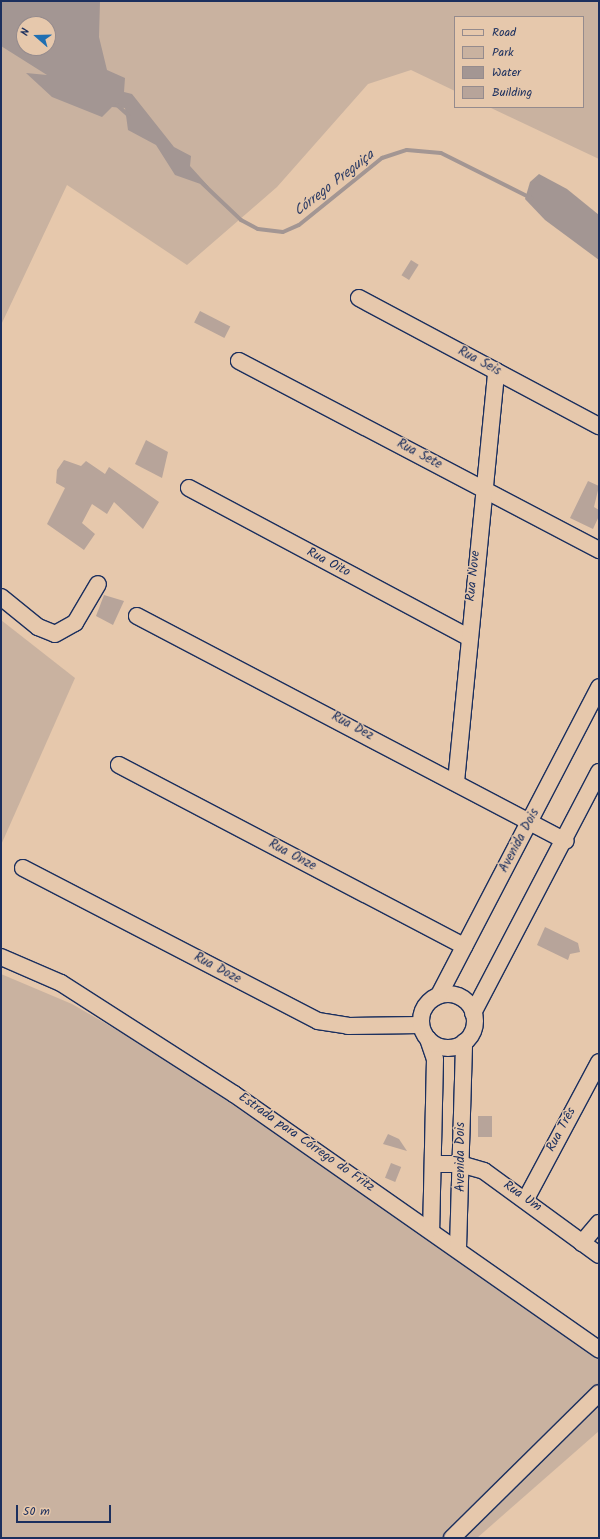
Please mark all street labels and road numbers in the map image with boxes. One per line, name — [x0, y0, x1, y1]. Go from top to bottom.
street label: Rua Seis — [455, 344, 503, 380]
street label: Rua Sete — [394, 437, 444, 473]
street label: Rua Oito — [304, 545, 352, 581]
street label: Rua Nove — [464, 550, 484, 602]
street label: Rua Dez — [328, 710, 376, 744]
street label: Avenida Dois — [497, 806, 543, 876]
street label: Rua Onze — [266, 837, 318, 875]
street label: Rua Doze — [191, 950, 243, 988]
street label: Estrada para Córrego do Fritz — [235, 1090, 377, 1196]
street label: Rua Três — [544, 1105, 580, 1155]
street label: Avenida Dois — [453, 1122, 469, 1192]
street label: Rua Um — [500, 1178, 544, 1216]

